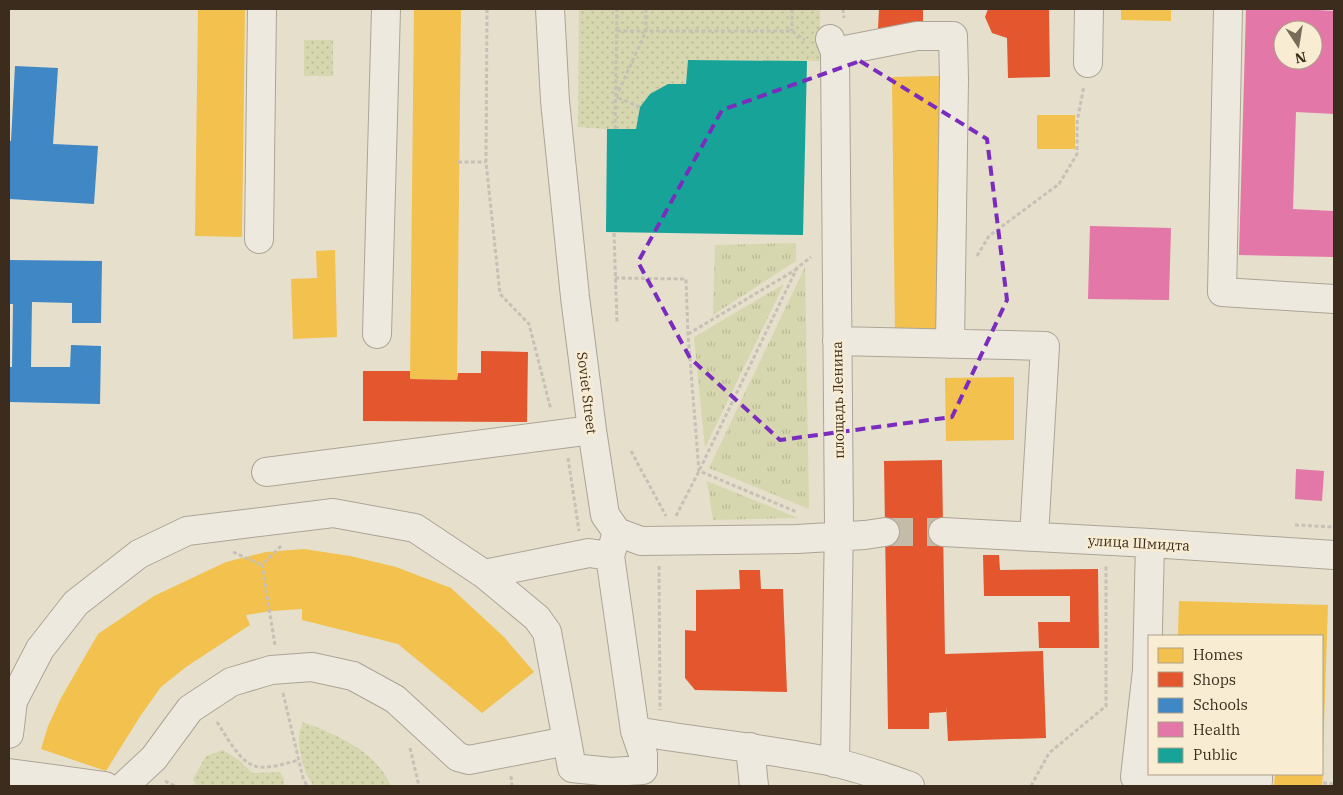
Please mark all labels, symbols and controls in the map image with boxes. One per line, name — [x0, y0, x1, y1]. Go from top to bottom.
north arrow — [1273, 20, 1323, 70]
text: N — [1293, 48, 1308, 68]
street label: площадь Ленина — [828, 341, 848, 459]
street label: Soviet Street — [573, 351, 601, 435]
street label: улица Шмидта — [1088, 531, 1191, 555]
legend — [1148, 635, 1323, 775]
text: Homes — [1193, 645, 1243, 664]
text: Shops — [1193, 670, 1236, 689]
text: Schools — [1193, 695, 1248, 714]
text: Health — [1193, 720, 1240, 739]
text: Public — [1193, 745, 1238, 764]

